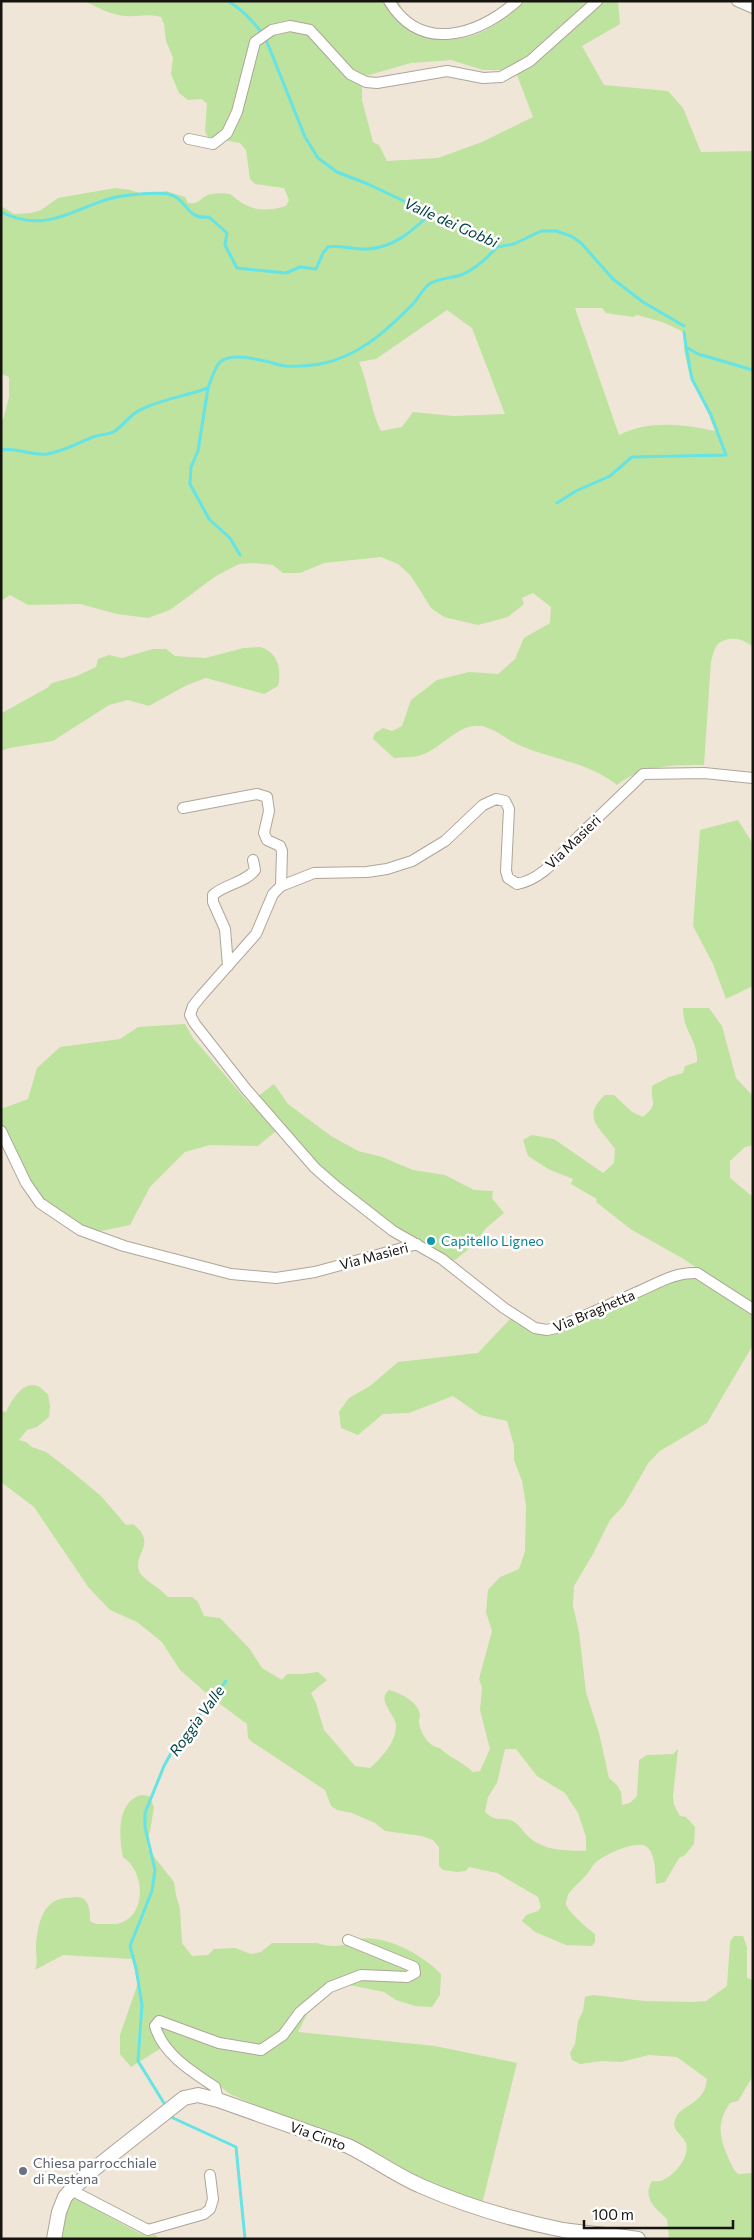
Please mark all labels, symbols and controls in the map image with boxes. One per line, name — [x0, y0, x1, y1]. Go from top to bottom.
water label: Valle dei Gobbi — [402, 193, 502, 251]
street label: Via Masieri — [541, 811, 604, 872]
place label: Capitello Ligneo — [441, 1232, 544, 1249]
marker: Capitello Ligneo — [425, 1235, 437, 1247]
street label: Via Masieri — [338, 1238, 410, 1273]
street label: Via Braghetta — [551, 1286, 637, 1335]
water label: Roggia Valle — [165, 1682, 228, 1759]
street label: Via Cinto — [288, 2118, 349, 2154]
place label: Chiesa parrocchiale di Restena — [33, 2154, 157, 2187]
marker: Chiesa parrocchiale di Restena — [17, 2165, 29, 2177]
scale bar — [584, 2198, 733, 2230]
text: 100 m — [592, 2205, 634, 2223]

